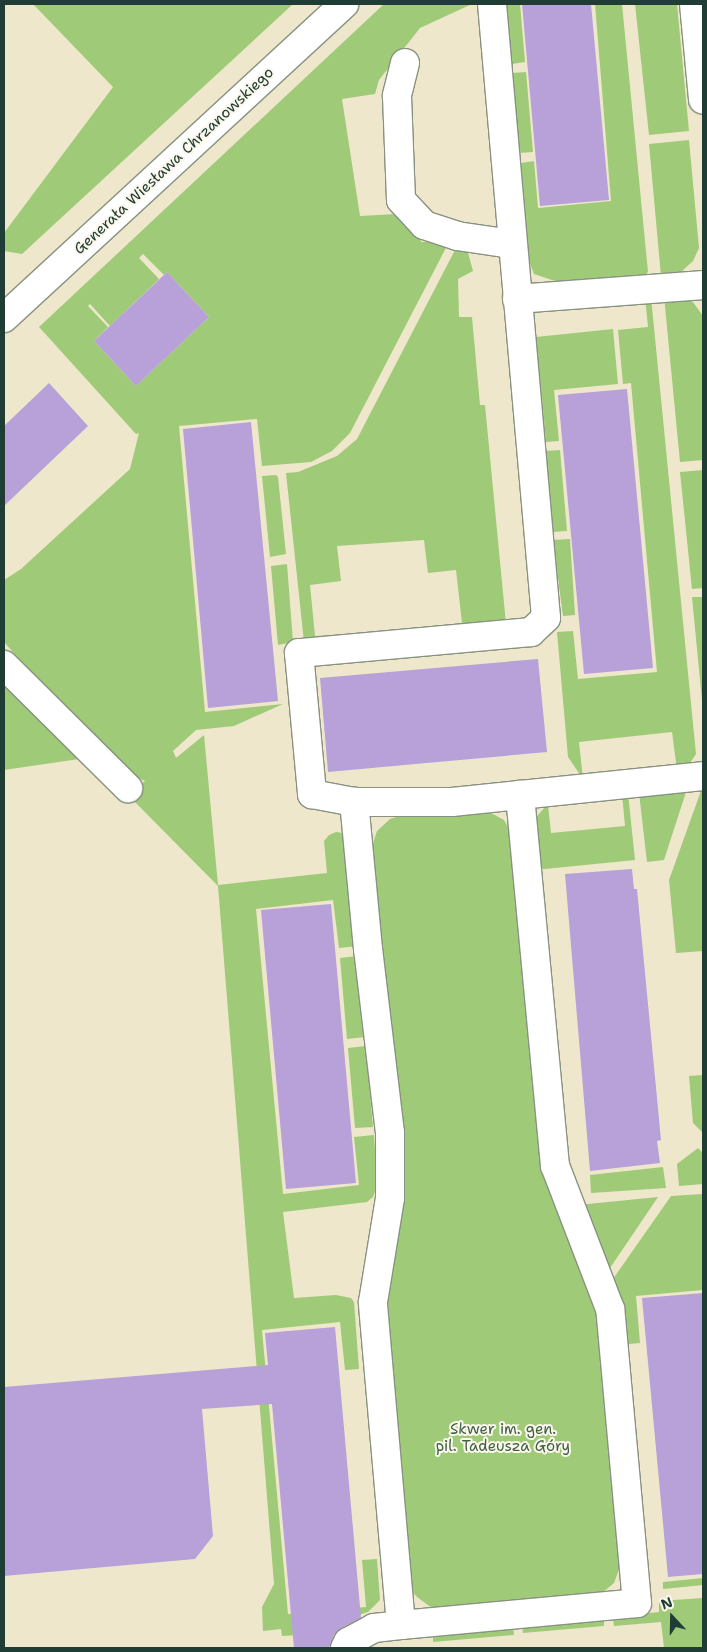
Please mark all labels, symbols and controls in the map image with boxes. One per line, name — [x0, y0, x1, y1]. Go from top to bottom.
street label: Generała Wiesława Chrzanowskiego — [70, 64, 278, 258]
park label: Skwer im. gen. pil. Tadeusza Góry — [436, 1420, 570, 1455]
north arrow — [647, 1592, 697, 1642]
text: N — [658, 1593, 675, 1613]

